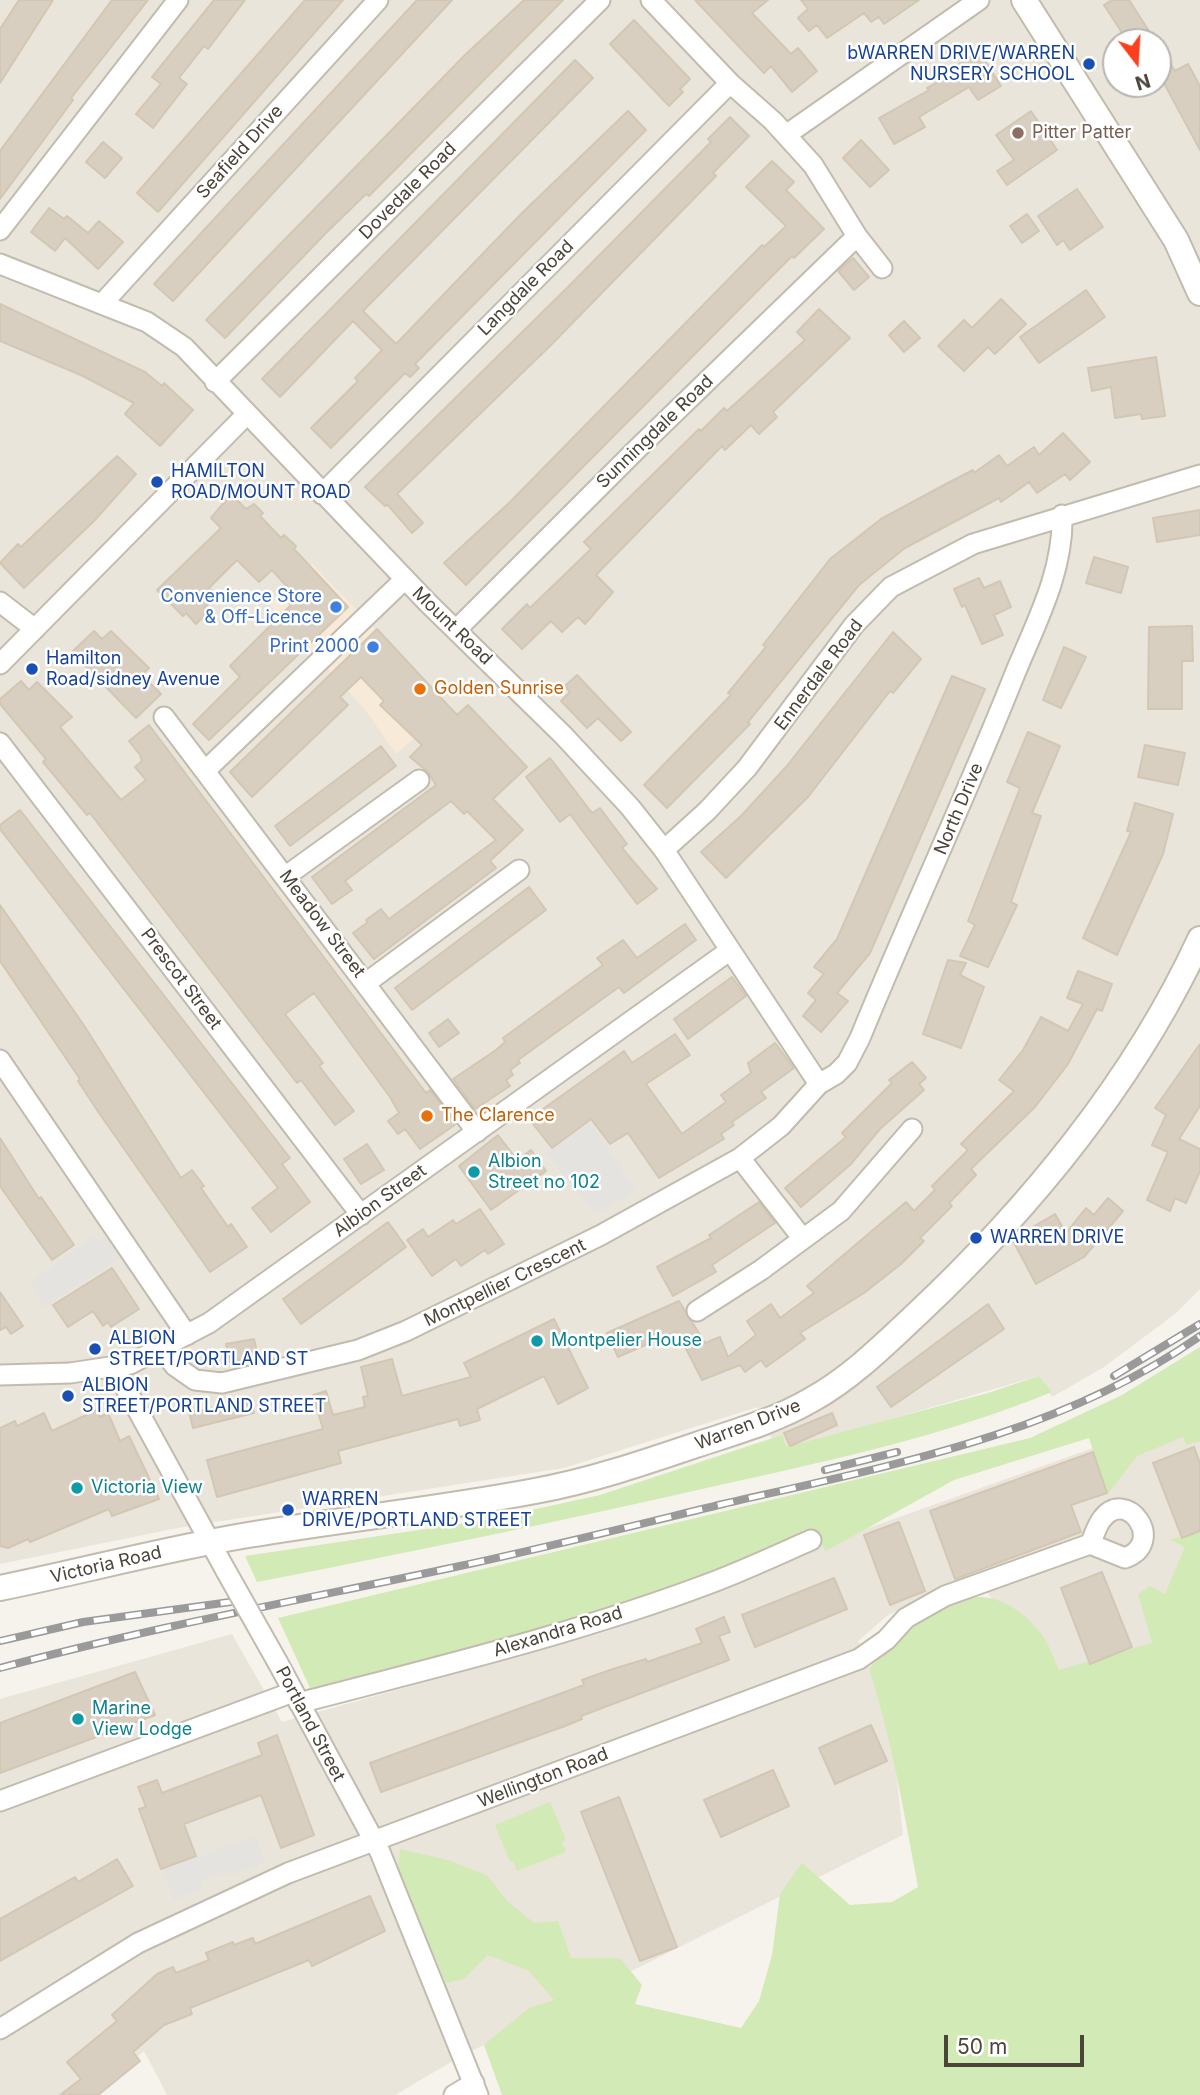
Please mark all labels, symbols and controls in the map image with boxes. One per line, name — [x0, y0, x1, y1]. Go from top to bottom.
north arrow — [1102, 28, 1172, 98]
place label: bWARREN DRIVE/WARREN NURSERY SCHOOL — [847, 43, 1075, 86]
marker: bWARREN DRIVE/WARREN NURSERY SCHOOL — [1081, 56, 1097, 72]
text: N — [1132, 69, 1153, 95]
street label: Seafield Drive — [192, 101, 288, 203]
place label: Pitter Patter — [1032, 122, 1131, 144]
marker: Pitter Patter — [1010, 125, 1026, 141]
street label: Dovedale Road — [355, 138, 461, 244]
street label: Langdale Road — [474, 236, 578, 340]
street label: Sunningdale Road — [592, 371, 718, 493]
place label: HAMILTON ROAD/MOUNT ROAD — [171, 461, 351, 504]
marker: HAMILTON ROAD/MOUNT ROAD — [149, 474, 165, 490]
street label: Mount Road — [408, 583, 496, 669]
place label: Convenience Store & Off-Licence — [160, 586, 322, 628]
marker: Convenience Store & Off-Licence — [328, 599, 344, 615]
street label: Ennerdale Road — [770, 615, 868, 735]
place label: Print 2000 — [269, 636, 359, 658]
marker: Print 2000 — [365, 639, 381, 655]
place label: Hamilton Road/sidney Avenue — [46, 648, 220, 690]
marker: Hamilton Road/sidney Avenue — [24, 661, 40, 677]
place label: Golden Sunrise — [434, 678, 564, 700]
marker: Golden Sunrise — [412, 681, 428, 697]
street label: North Drive — [930, 760, 988, 858]
street label: Meadow Street — [275, 866, 369, 982]
street label: Prescot Street — [136, 924, 226, 1034]
place label: The Clarence — [441, 1105, 555, 1127]
marker: The Clarence — [419, 1108, 435, 1124]
place label: Albion Street no 102 — [488, 1151, 600, 1194]
street label: Albion Street — [329, 1160, 431, 1242]
marker: Albion Street no 102 — [466, 1164, 482, 1180]
place label: WARREN DRIVE — [990, 1227, 1124, 1249]
marker: WARREN DRIVE — [968, 1230, 984, 1246]
street label: Montpellier Crescent — [421, 1234, 589, 1332]
place label: ALBION STREET/PORTLAND ST — [109, 1328, 308, 1370]
place label: Montpelier House — [551, 1330, 702, 1352]
marker: Montpelier House — [529, 1333, 545, 1349]
marker: ALBION STREET/PORTLAND ST — [87, 1341, 103, 1357]
place label: ALBION STREET/PORTLAND STREET — [82, 1375, 326, 1418]
marker: ALBION STREET/PORTLAND STREET — [60, 1388, 76, 1404]
street label: Warren Drive — [692, 1395, 804, 1455]
place label: Victoria View — [91, 1477, 203, 1499]
marker: Victoria View — [69, 1480, 85, 1496]
place label: WARREN DRIVE/PORTLAND STREET — [302, 1489, 532, 1532]
marker: WARREN DRIVE/PORTLAND STREET — [280, 1502, 296, 1518]
street label: Victoria Road — [48, 1542, 164, 1588]
street label: Alexandra Road — [491, 1602, 625, 1662]
street label: Portland Street — [271, 1663, 349, 1785]
place label: Marine View Lodge — [92, 1698, 192, 1740]
marker: Marine View Lodge — [70, 1711, 86, 1727]
street label: Wellington Road — [475, 1743, 611, 1813]
scale bar — [948, 2022, 1088, 2066]
text: 50 m — [957, 2034, 1007, 2059]

